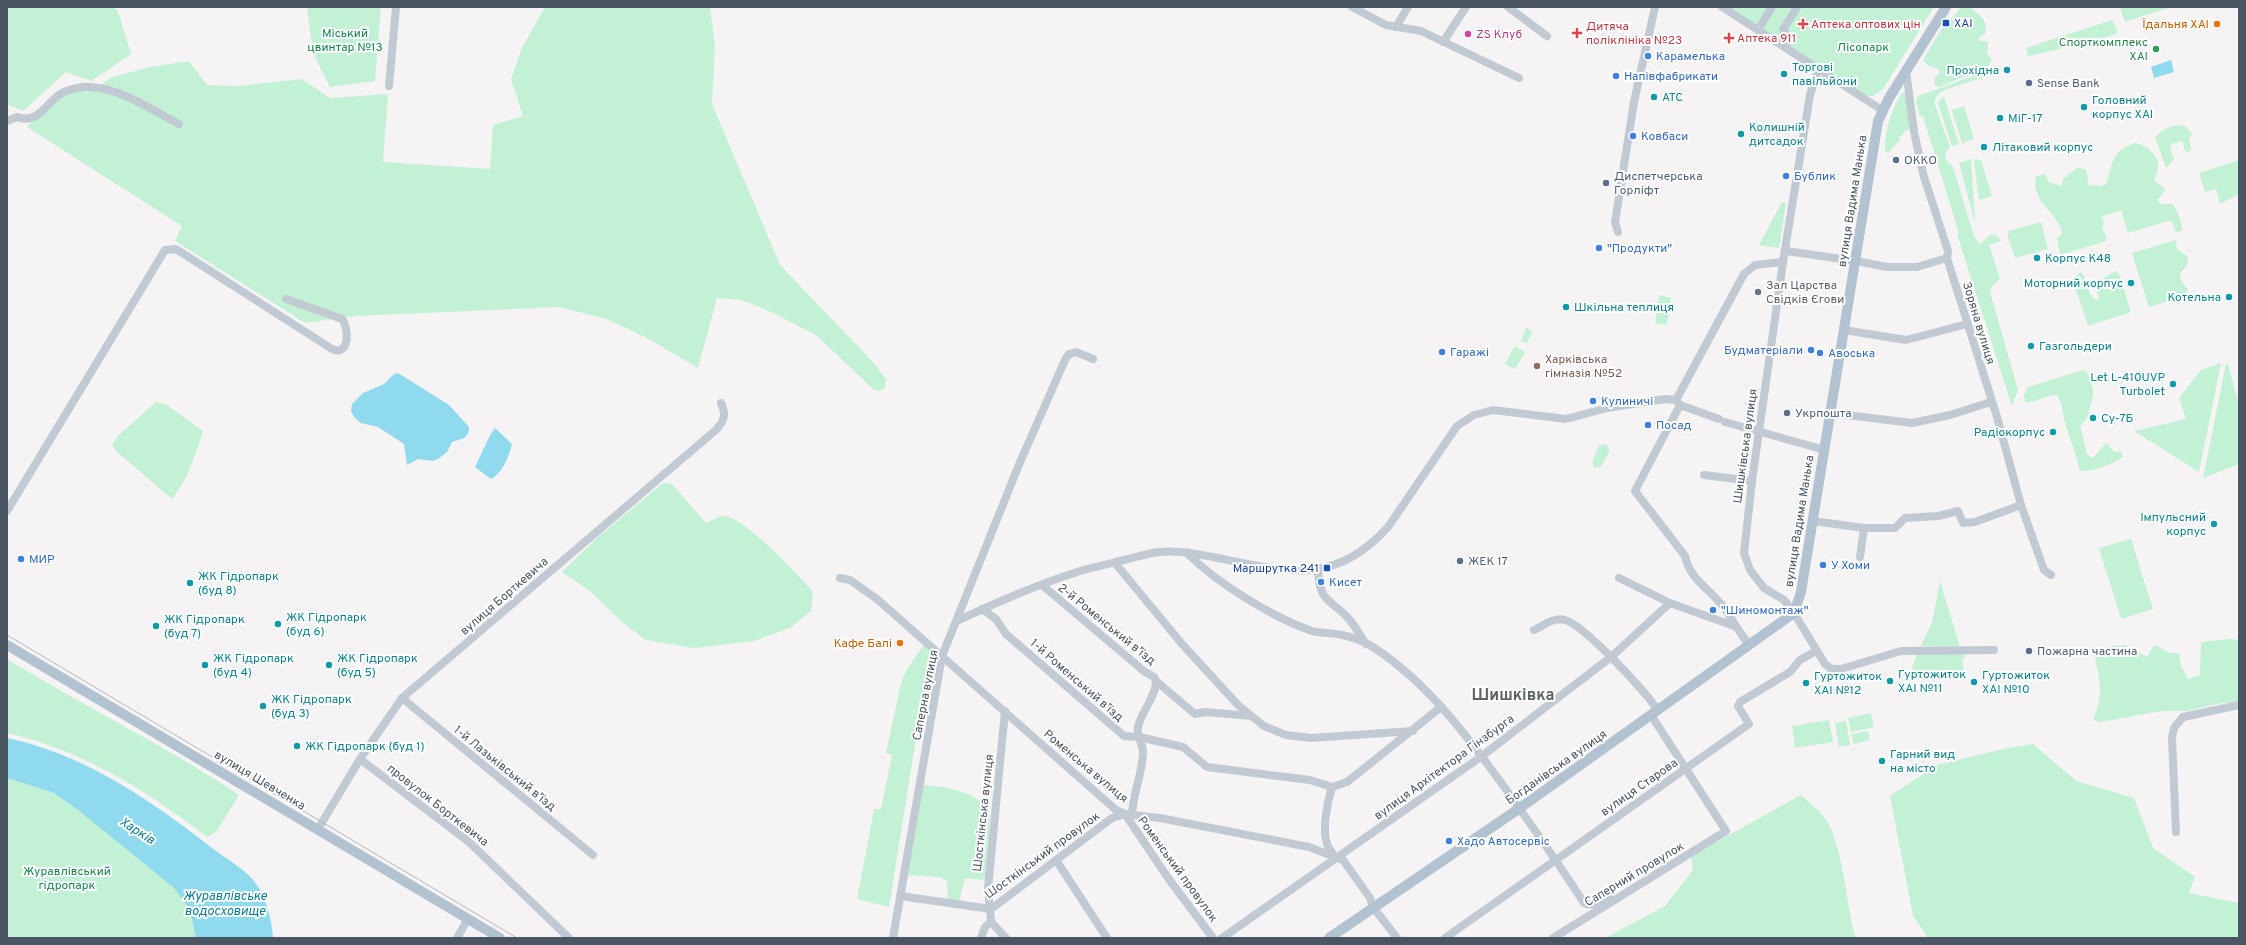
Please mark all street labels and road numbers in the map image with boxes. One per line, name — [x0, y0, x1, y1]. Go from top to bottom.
street label: вулиця Вадима Манька — [1835, 134, 1871, 268]
street label: Зоряна вулиця — [1958, 280, 1998, 366]
street label: Шишківська вулиця — [1730, 388, 1762, 505]
street label: вулиця Вадима Манька — [1782, 454, 1818, 588]
street label: вулиця Борткевича — [457, 554, 552, 639]
street label: 2-й Роменський в’їзд — [1054, 580, 1159, 669]
street label: 1-й Роменський в’їзд — [1026, 636, 1127, 726]
street label: Саперна вулиця — [909, 648, 943, 742]
street label: вулиця Архітектора Гінзбурга — [1371, 711, 1518, 824]
street label: 1-й Лазьківський в’їзд — [450, 722, 559, 815]
street label: Роменська вулиця — [1040, 727, 1131, 807]
street label: Богданівська вулиця — [1503, 727, 1611, 809]
street label: вулиця Шевченка — [211, 747, 308, 814]
street label: Шосткінська вулиця — [970, 754, 998, 873]
street label: вулиця Старова — [1598, 755, 1681, 820]
street label: провулок Борткевича — [383, 761, 491, 850]
street label: Шосткінський провулок — [982, 808, 1104, 903]
street label: Роменський провулок — [1133, 814, 1221, 926]
street label: Саперний провулок — [1582, 839, 1687, 911]

